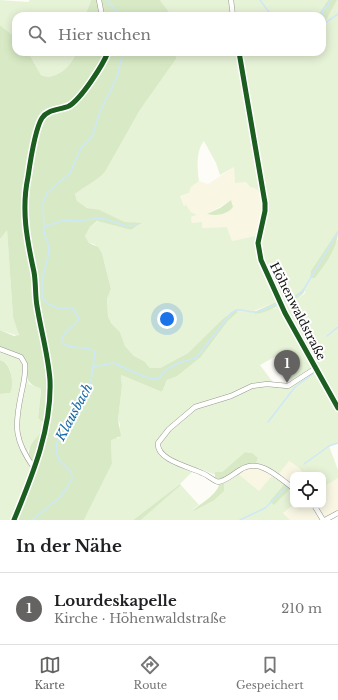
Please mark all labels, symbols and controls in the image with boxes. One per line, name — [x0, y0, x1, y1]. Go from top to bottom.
search box — [12, 12, 326, 56]
icon: search — [26, 23, 48, 45]
text: Hier suchen — [58, 25, 151, 44]
street label: Höhenwaldstraße — [267, 259, 329, 363]
your location — [157, 309, 177, 329]
pin: 1 — [274, 350, 300, 383]
water label: Klausbach — [51, 380, 96, 444]
map controls — [290, 472, 326, 508]
button: locate — [290, 472, 326, 508]
text: In der Nähe — [16, 536, 122, 557]
text: Lourdeskapelle — [54, 591, 177, 610]
text: 1 — [26, 600, 32, 617]
text: 210 m — [281, 600, 322, 617]
text: Kirche · Höhenwaldstraße — [54, 610, 226, 627]
tab: Karte — [34, 654, 65, 692]
tab: Route — [134, 654, 167, 692]
tab: Gespeichert — [236, 654, 304, 692]

